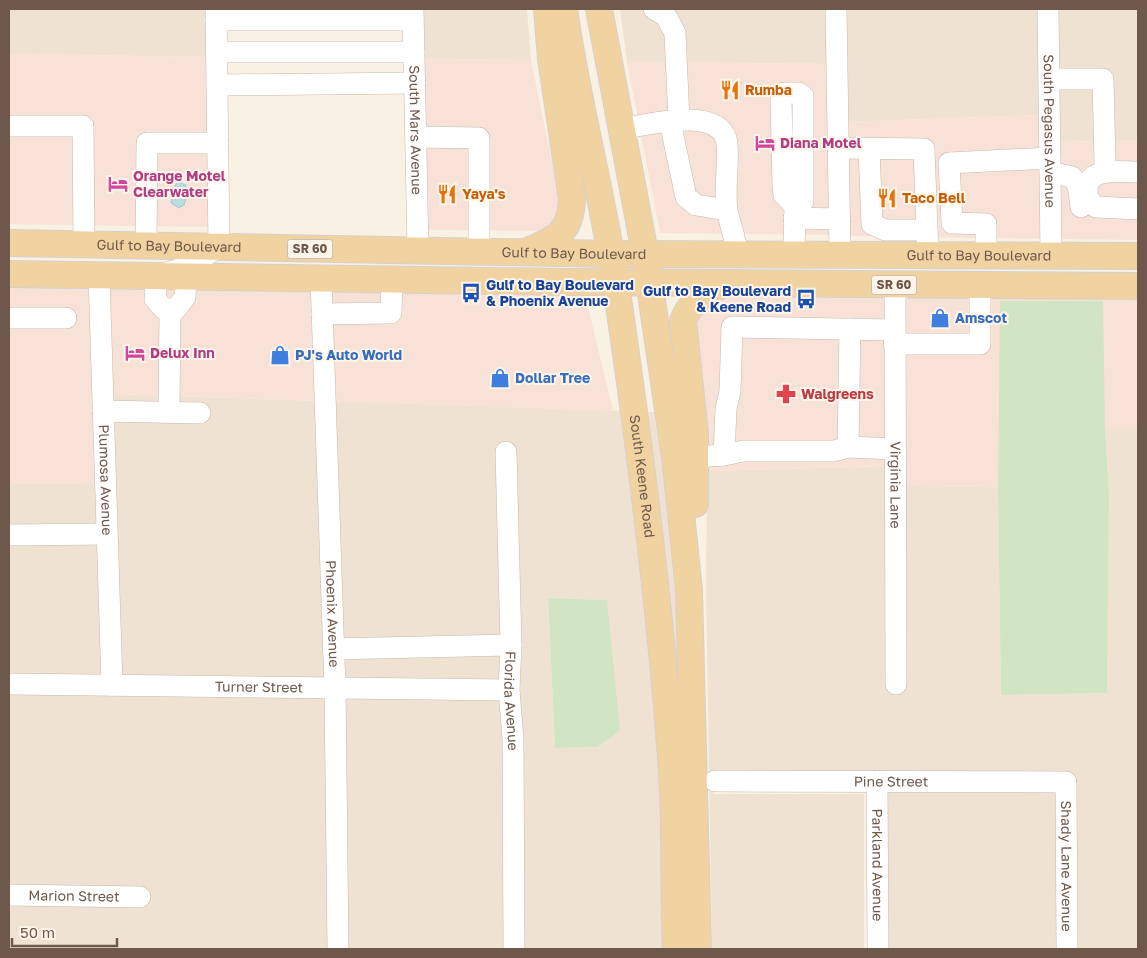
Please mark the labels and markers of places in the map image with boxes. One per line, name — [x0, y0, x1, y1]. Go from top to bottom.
restaurant icon: Rumba — [719, 79, 741, 101]
place label: Rumba — [745, 81, 792, 98]
hotel icon: Diana Motel — [754, 132, 776, 154]
place label: Diana Motel — [780, 134, 862, 151]
place label: Orange Motel Clearwater — [133, 167, 226, 200]
hotel icon: Orange Motel Clearwater — [107, 173, 129, 195]
restaurant icon: Yaya's — [436, 183, 458, 205]
place label: Yaya's — [462, 185, 506, 202]
restaurant icon: Taco Bell — [876, 187, 898, 209]
place label: Taco Bell — [902, 189, 966, 206]
place label: Gulf to Bay Boulevard & Phoenix Avenue — [486, 276, 634, 309]
bus stop icon: Gulf to Bay Boulevard & Phoenix Avenue — [460, 282, 482, 304]
place label: Gulf to Bay Boulevard & Keene Road — [643, 282, 791, 315]
bus stop icon: Gulf to Bay Boulevard & Keene Road — [795, 288, 817, 310]
shop icon: Amscot — [929, 307, 951, 329]
place label: Amscot — [955, 309, 1007, 326]
hotel icon: Delux Inn — [124, 342, 146, 364]
place label: Delux Inn — [150, 344, 215, 361]
shop icon: PJ's Auto World — [269, 344, 291, 366]
place label: PJ's Auto World — [295, 346, 402, 363]
shop icon: Dollar Tree — [489, 367, 511, 389]
place label: Dollar Tree — [515, 369, 590, 386]
pharmacy icon: Walgreens — [775, 383, 797, 405]
place label: Walgreens — [801, 385, 874, 402]

